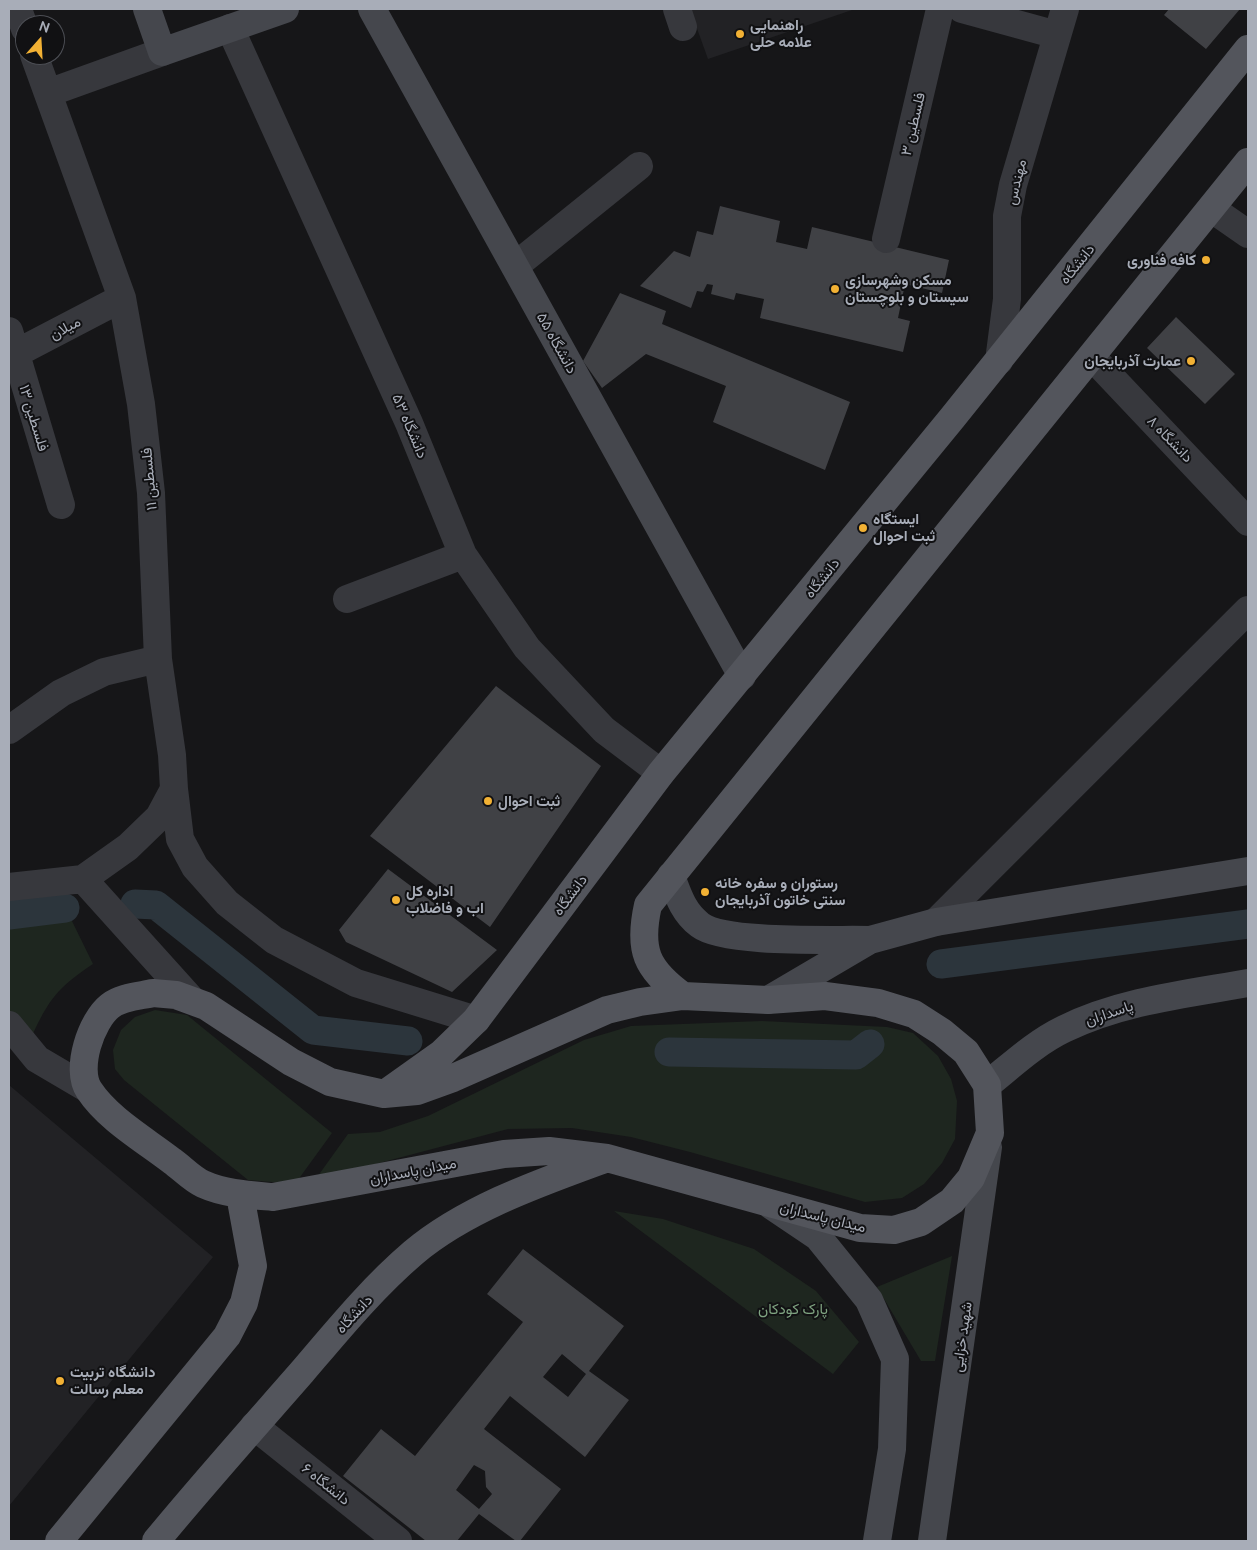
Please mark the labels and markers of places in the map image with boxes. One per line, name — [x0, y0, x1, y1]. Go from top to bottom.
place label: راهنمایی علامه حلی — [750, 16, 812, 51]
marker: راهنمایی علامه حلی — [734, 28, 746, 40]
place label: کافه فناوری — [1127, 251, 1196, 269]
marker: کافه فناوری — [1200, 254, 1212, 266]
place label: مسکن وشهرسازی سیستان و بلوچستان — [845, 271, 969, 306]
marker: مسکن وشهرسازی سیستان و بلوچستان — [829, 283, 841, 295]
place label: عمارت آذربایجان — [1084, 352, 1181, 370]
marker: عمارت آذربایجان — [1185, 355, 1197, 367]
place label: ایستگاه ثبت احوال — [873, 510, 935, 545]
marker: ایستگاه ثبت احوال — [857, 522, 869, 534]
place label: ثبت احوال — [498, 792, 560, 810]
marker: ثبت احوال — [482, 795, 494, 807]
place label: رستوران و سفره خانه سنتی خاتون آذربایجان — [715, 874, 845, 909]
place label: اداره کل اب و فاضلاب — [406, 882, 484, 917]
marker: رستوران و سفره خانه سنتی خاتون آذربایجان — [699, 886, 711, 898]
marker: اداره کل اب و فاضلاب — [390, 894, 402, 906]
place label: دانشگاه تربیت معلم رسالت — [70, 1363, 155, 1398]
marker: دانشگاه تربیت معلم رسالت — [54, 1375, 66, 1387]

